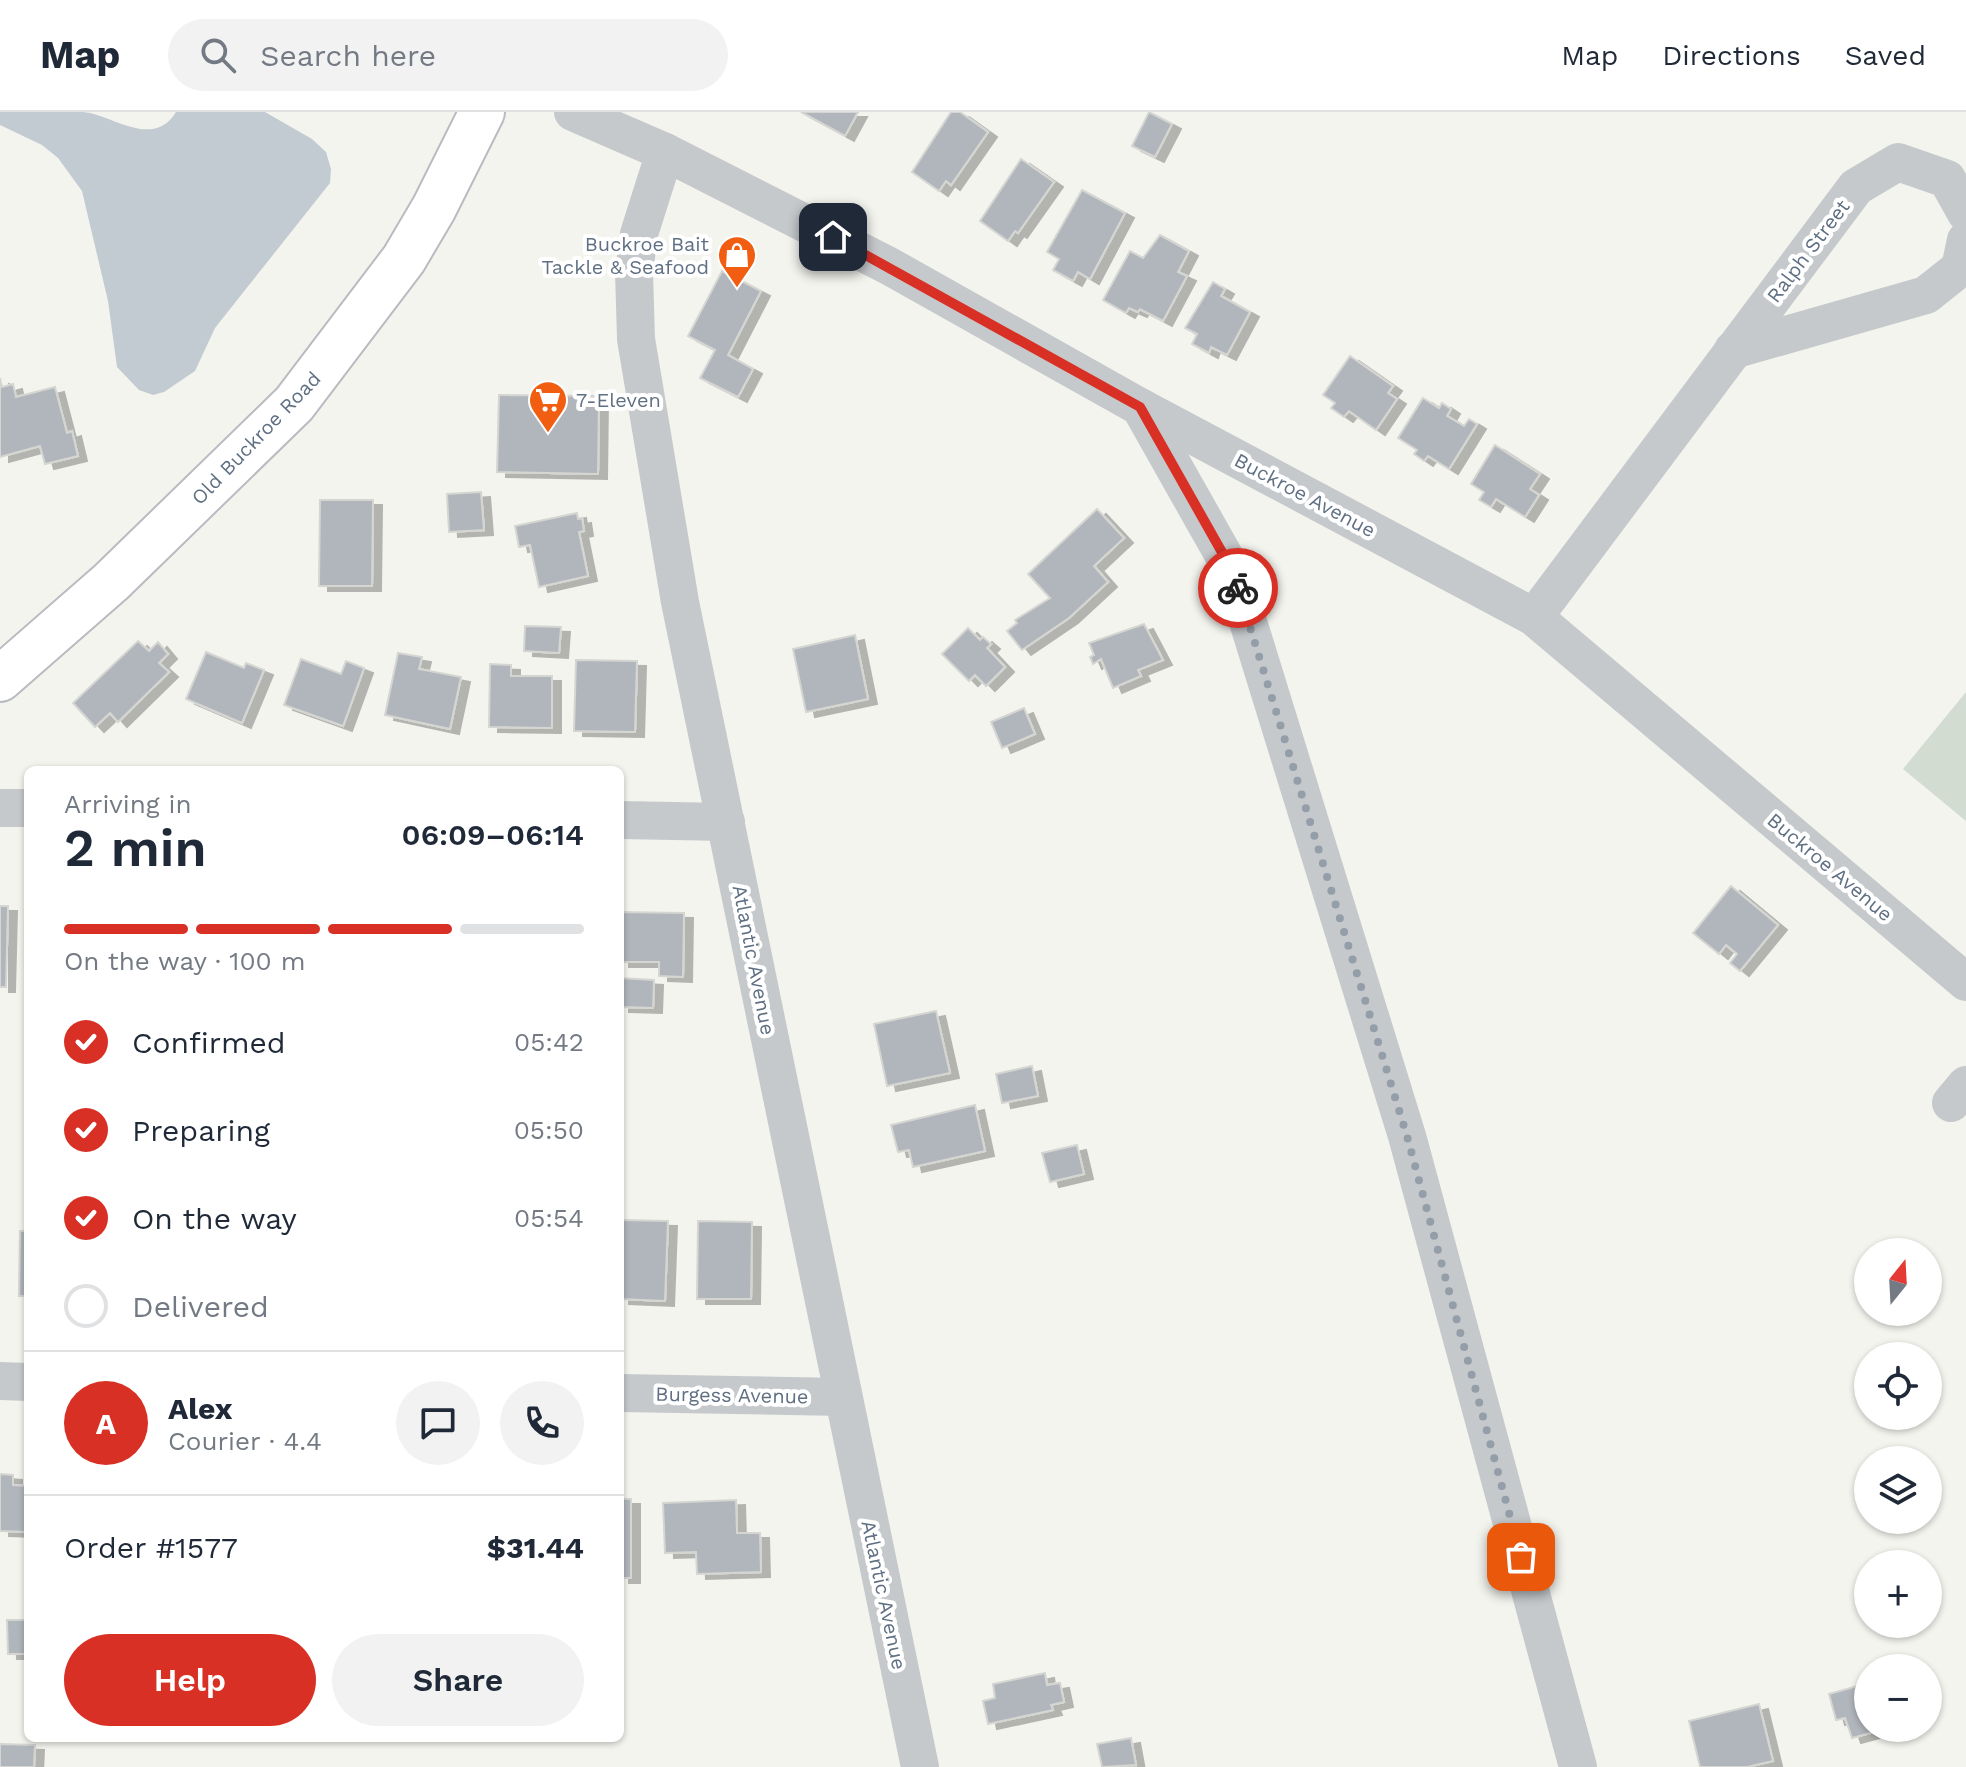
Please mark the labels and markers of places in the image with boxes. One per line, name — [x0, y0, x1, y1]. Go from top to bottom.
pin — [799, 203, 867, 271]
place label: Buckroe Bait Tackle & Seafood — [542, 232, 710, 279]
shop icon: Buckroe Bait Tackle & Seafood — [716, 234, 758, 289]
supermarket icon: 7-Eleven — [527, 379, 569, 434]
place label: 7-Eleven — [576, 388, 661, 412]
pin — [1487, 1523, 1555, 1591]

